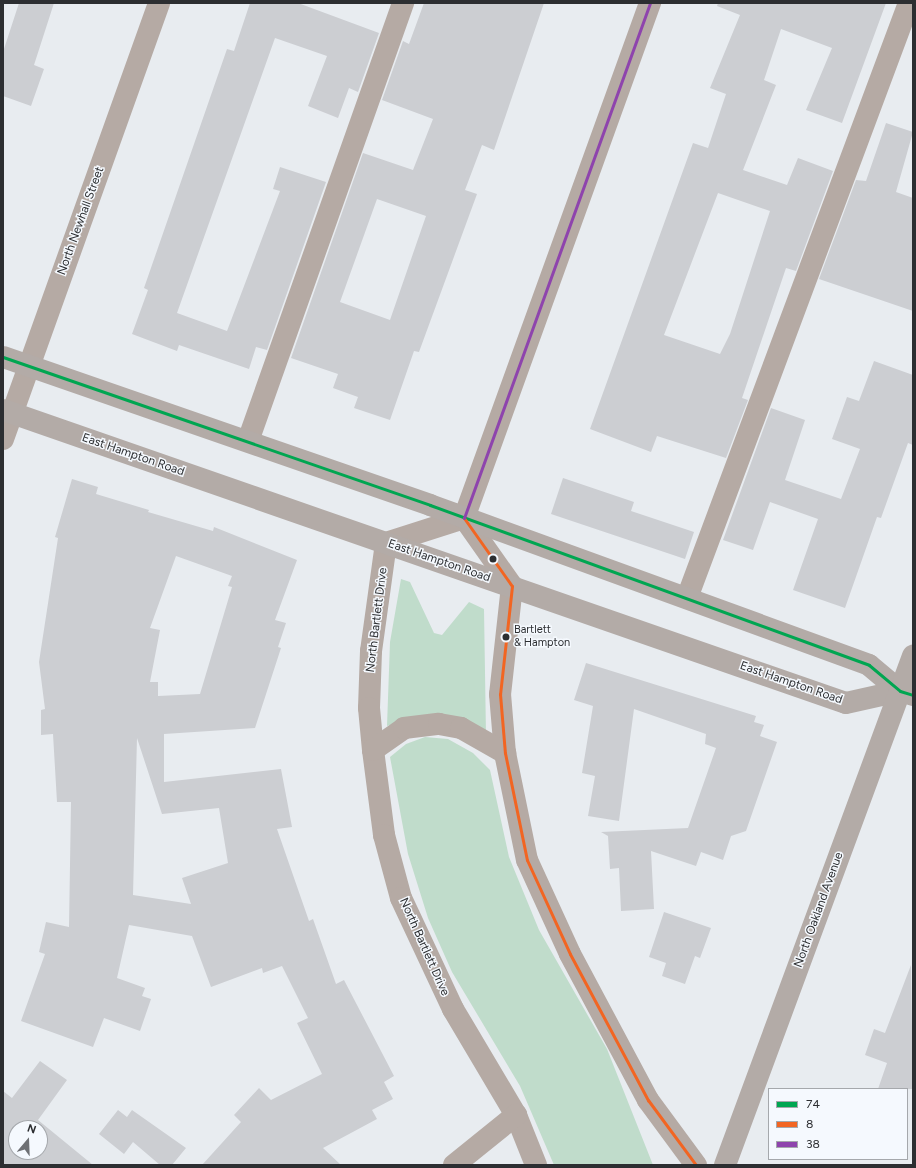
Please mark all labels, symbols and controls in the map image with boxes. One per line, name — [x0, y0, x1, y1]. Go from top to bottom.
street label: North Newhall Street — [55, 165, 107, 277]
street label: East Hampton Road — [80, 431, 186, 479]
street label: East Hampton Road — [386, 537, 492, 585]
unlabelled marker — [488, 554, 498, 564]
street label: North Bartlett Drive — [363, 567, 391, 673]
place label: Bartlett & Hampton — [514, 624, 570, 650]
marker: Bartlett & Hampton — [501, 632, 511, 642]
street label: East Hampton Road — [738, 659, 844, 707]
street label: North Oakland Avenue — [791, 850, 847, 970]
street label: North Bartlett Drive — [396, 896, 452, 998]
legend — [768, 1088, 908, 1160]
text: 74 — [806, 1097, 820, 1111]
text: 8 — [806, 1117, 813, 1131]
north arrow — [8, 1120, 48, 1160]
text: N — [26, 1122, 38, 1137]
text: 38 — [806, 1137, 820, 1151]

